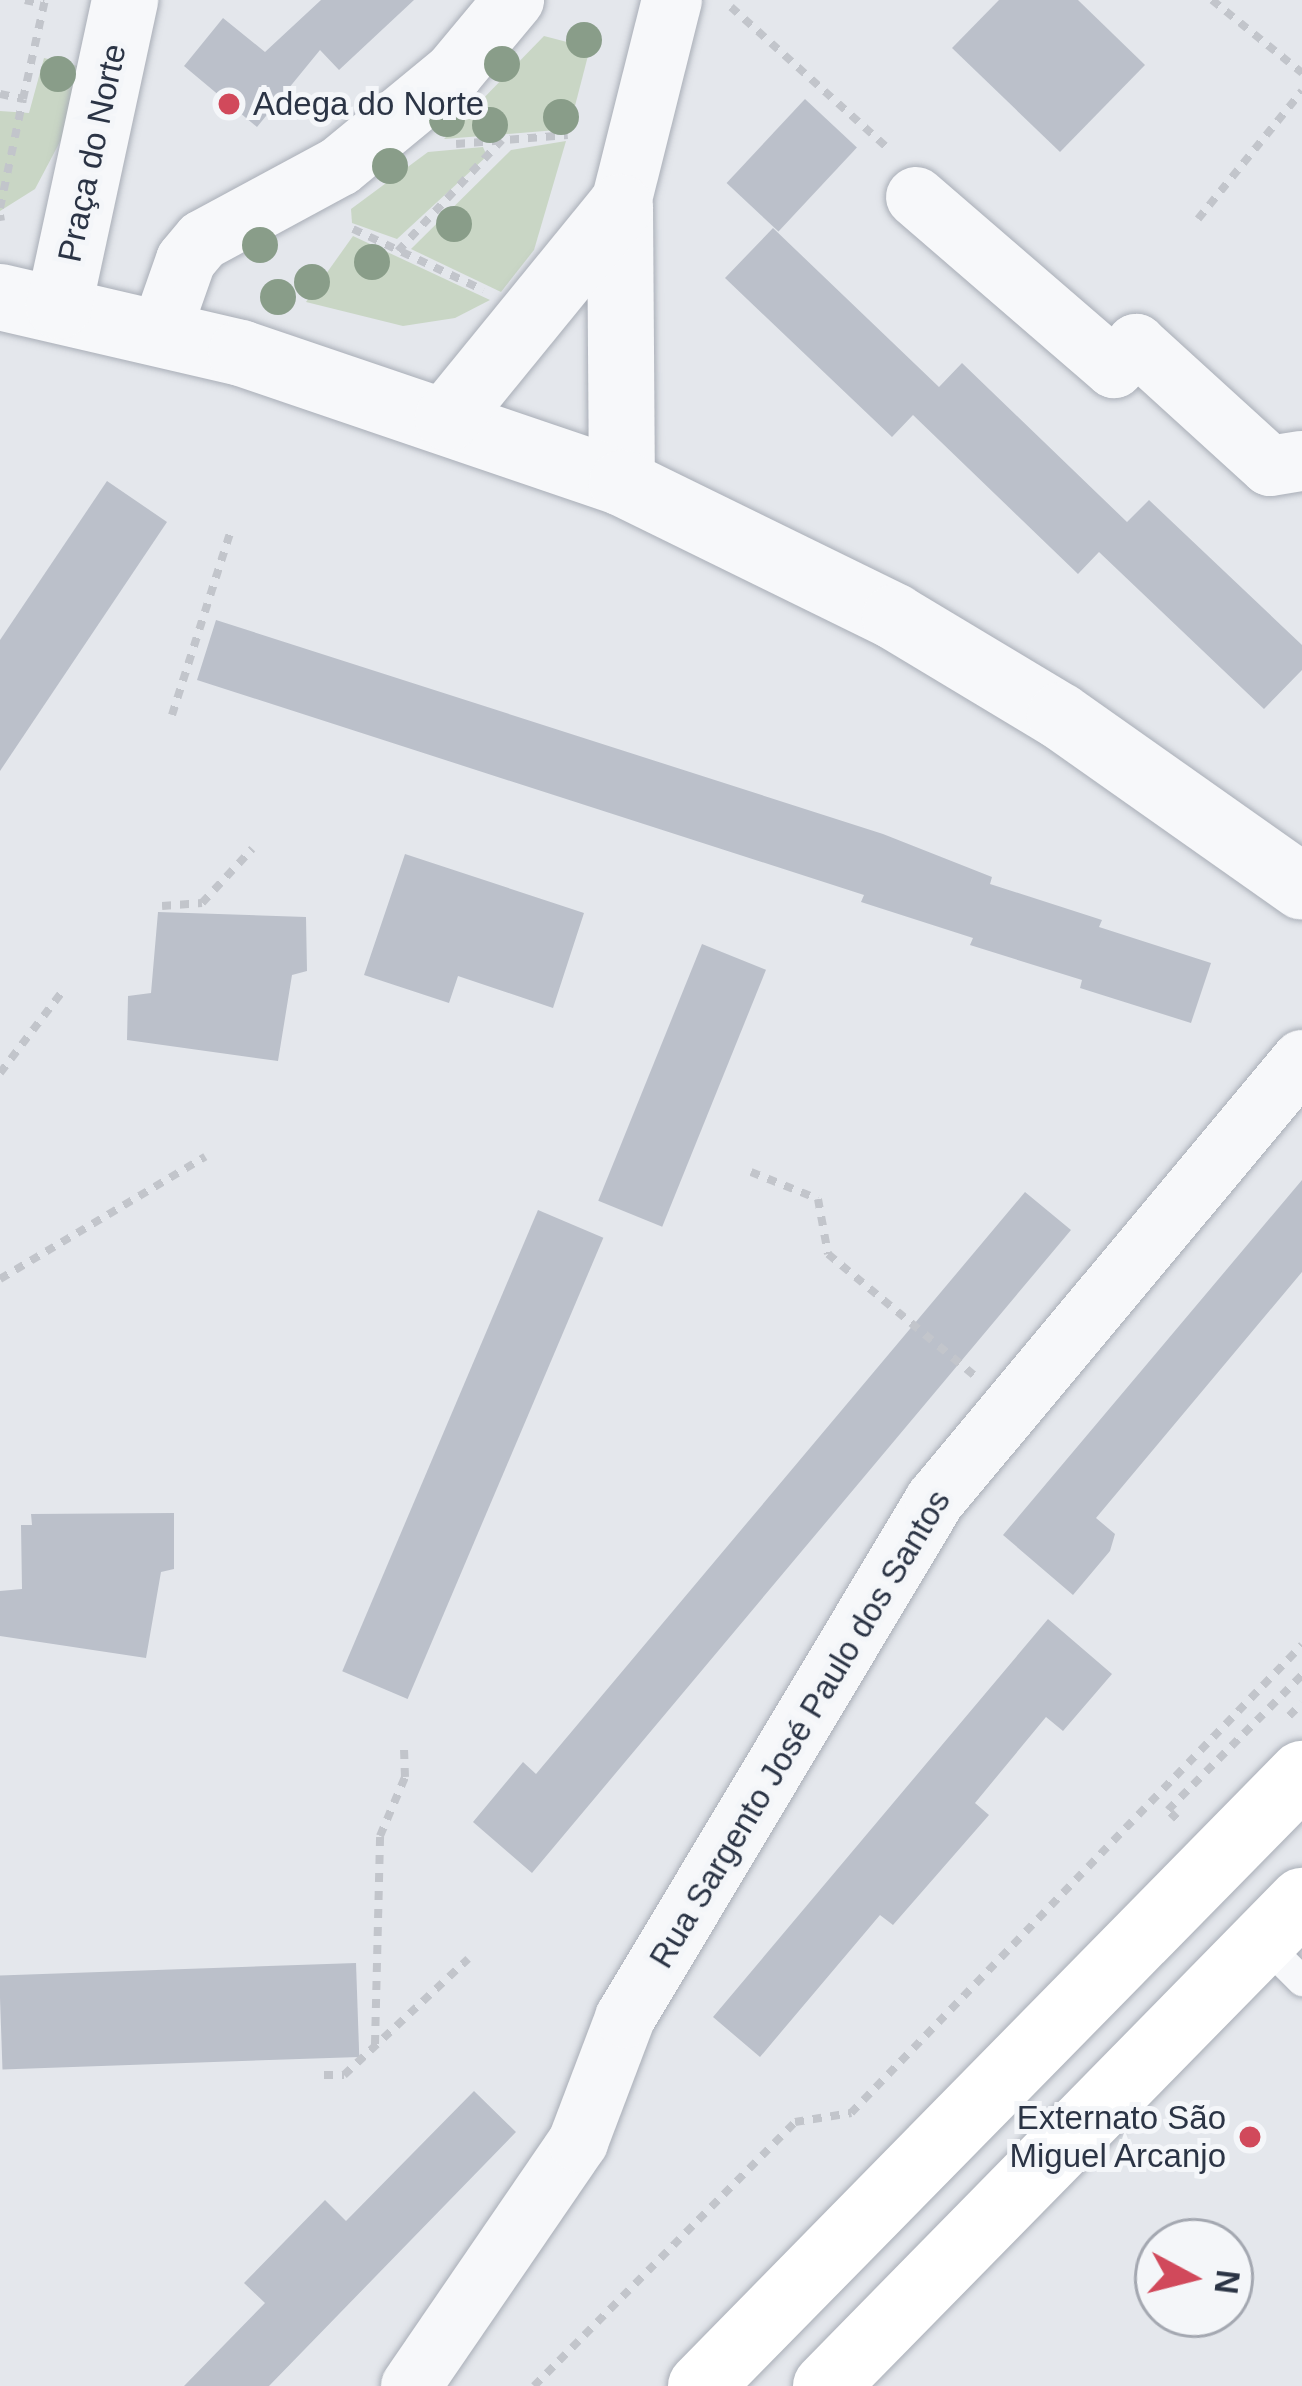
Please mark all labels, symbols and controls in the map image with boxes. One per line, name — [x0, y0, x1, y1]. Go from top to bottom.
street label: Praça do Norte — [50, 40, 134, 266]
place label: Adega do Norte — [253, 84, 484, 124]
marker: Adega do Norte — [216, 91, 242, 117]
street label: Rua Sargento José Paulo dos Santos — [641, 1483, 959, 1975]
place label: Externato São Miguel Arcanjo — [1008, 2098, 1226, 2176]
marker: Externato São Miguel Arcanjo — [1237, 2124, 1263, 2150]
north arrow — [1134, 2218, 1254, 2338]
text: N — [1207, 2268, 1247, 2296]

